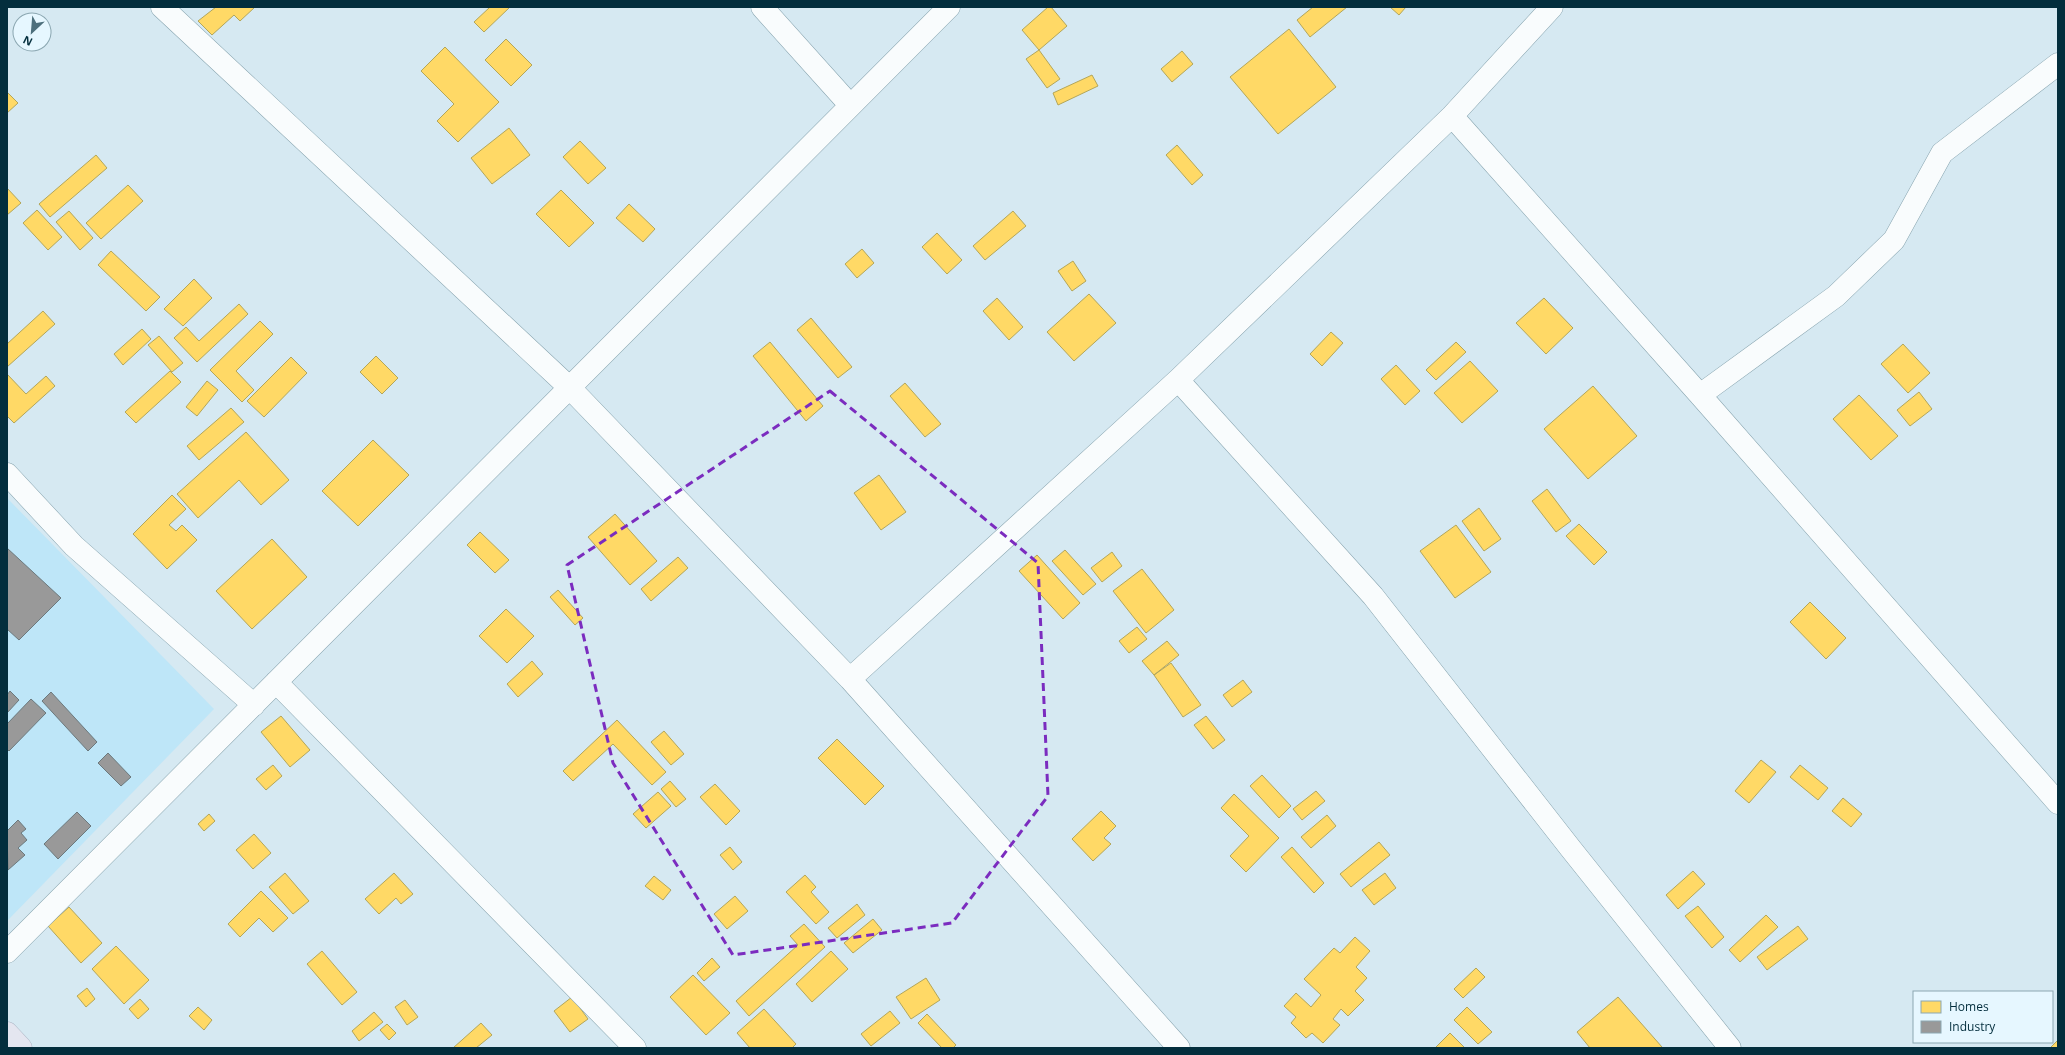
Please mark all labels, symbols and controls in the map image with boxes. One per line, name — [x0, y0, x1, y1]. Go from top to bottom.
north arrow — [12, 12, 52, 52]
text: N — [20, 33, 35, 50]
legend — [1913, 991, 2053, 1043]
text: Homes — [1949, 998, 1989, 1015]
text: Industry — [1949, 1018, 1996, 1035]

